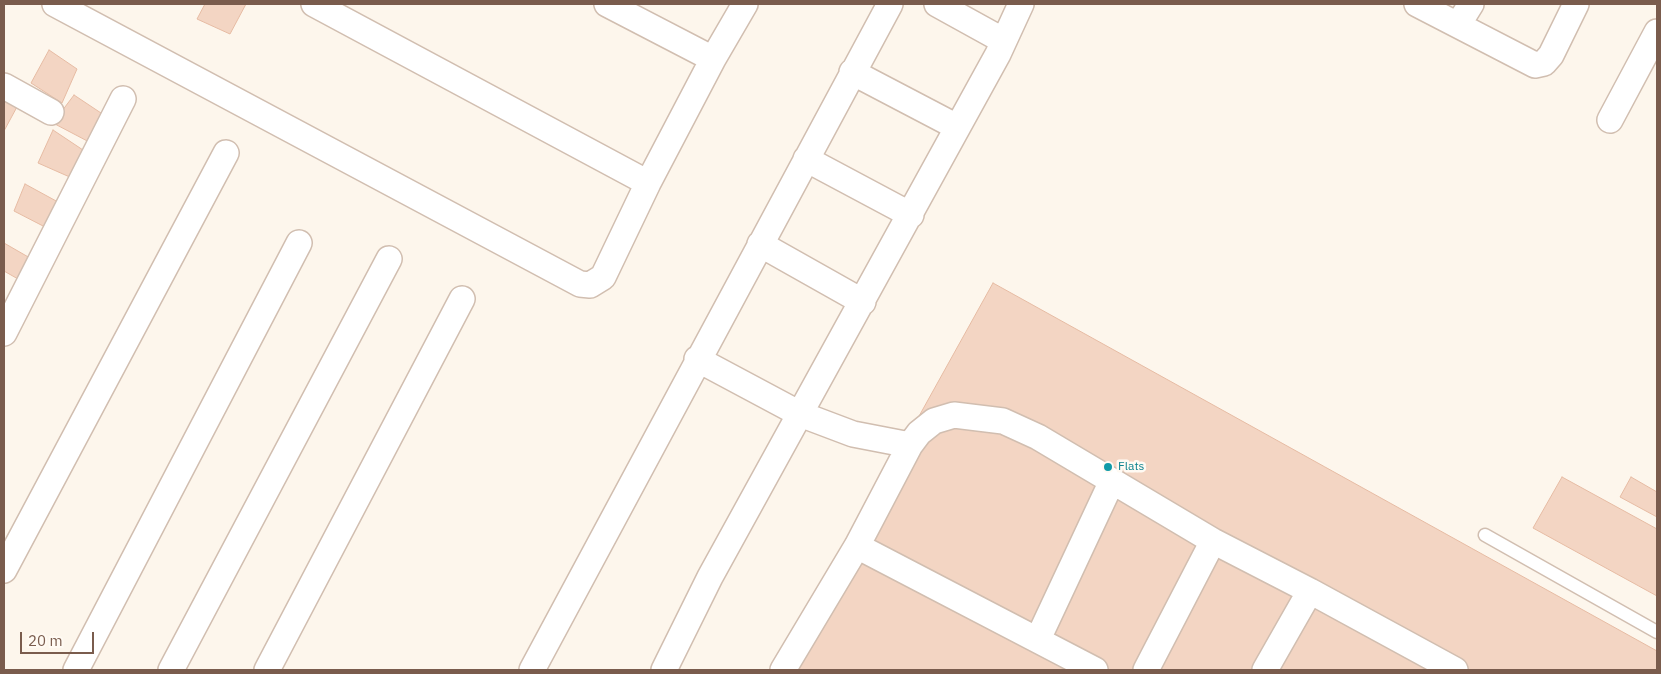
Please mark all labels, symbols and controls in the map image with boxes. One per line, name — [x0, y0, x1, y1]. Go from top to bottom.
place label: Flats — [1118, 460, 1144, 474]
marker: Flats — [1102, 461, 1114, 473]
scale bar — [22, 622, 96, 654]
text: 20 m — [28, 631, 63, 650]

